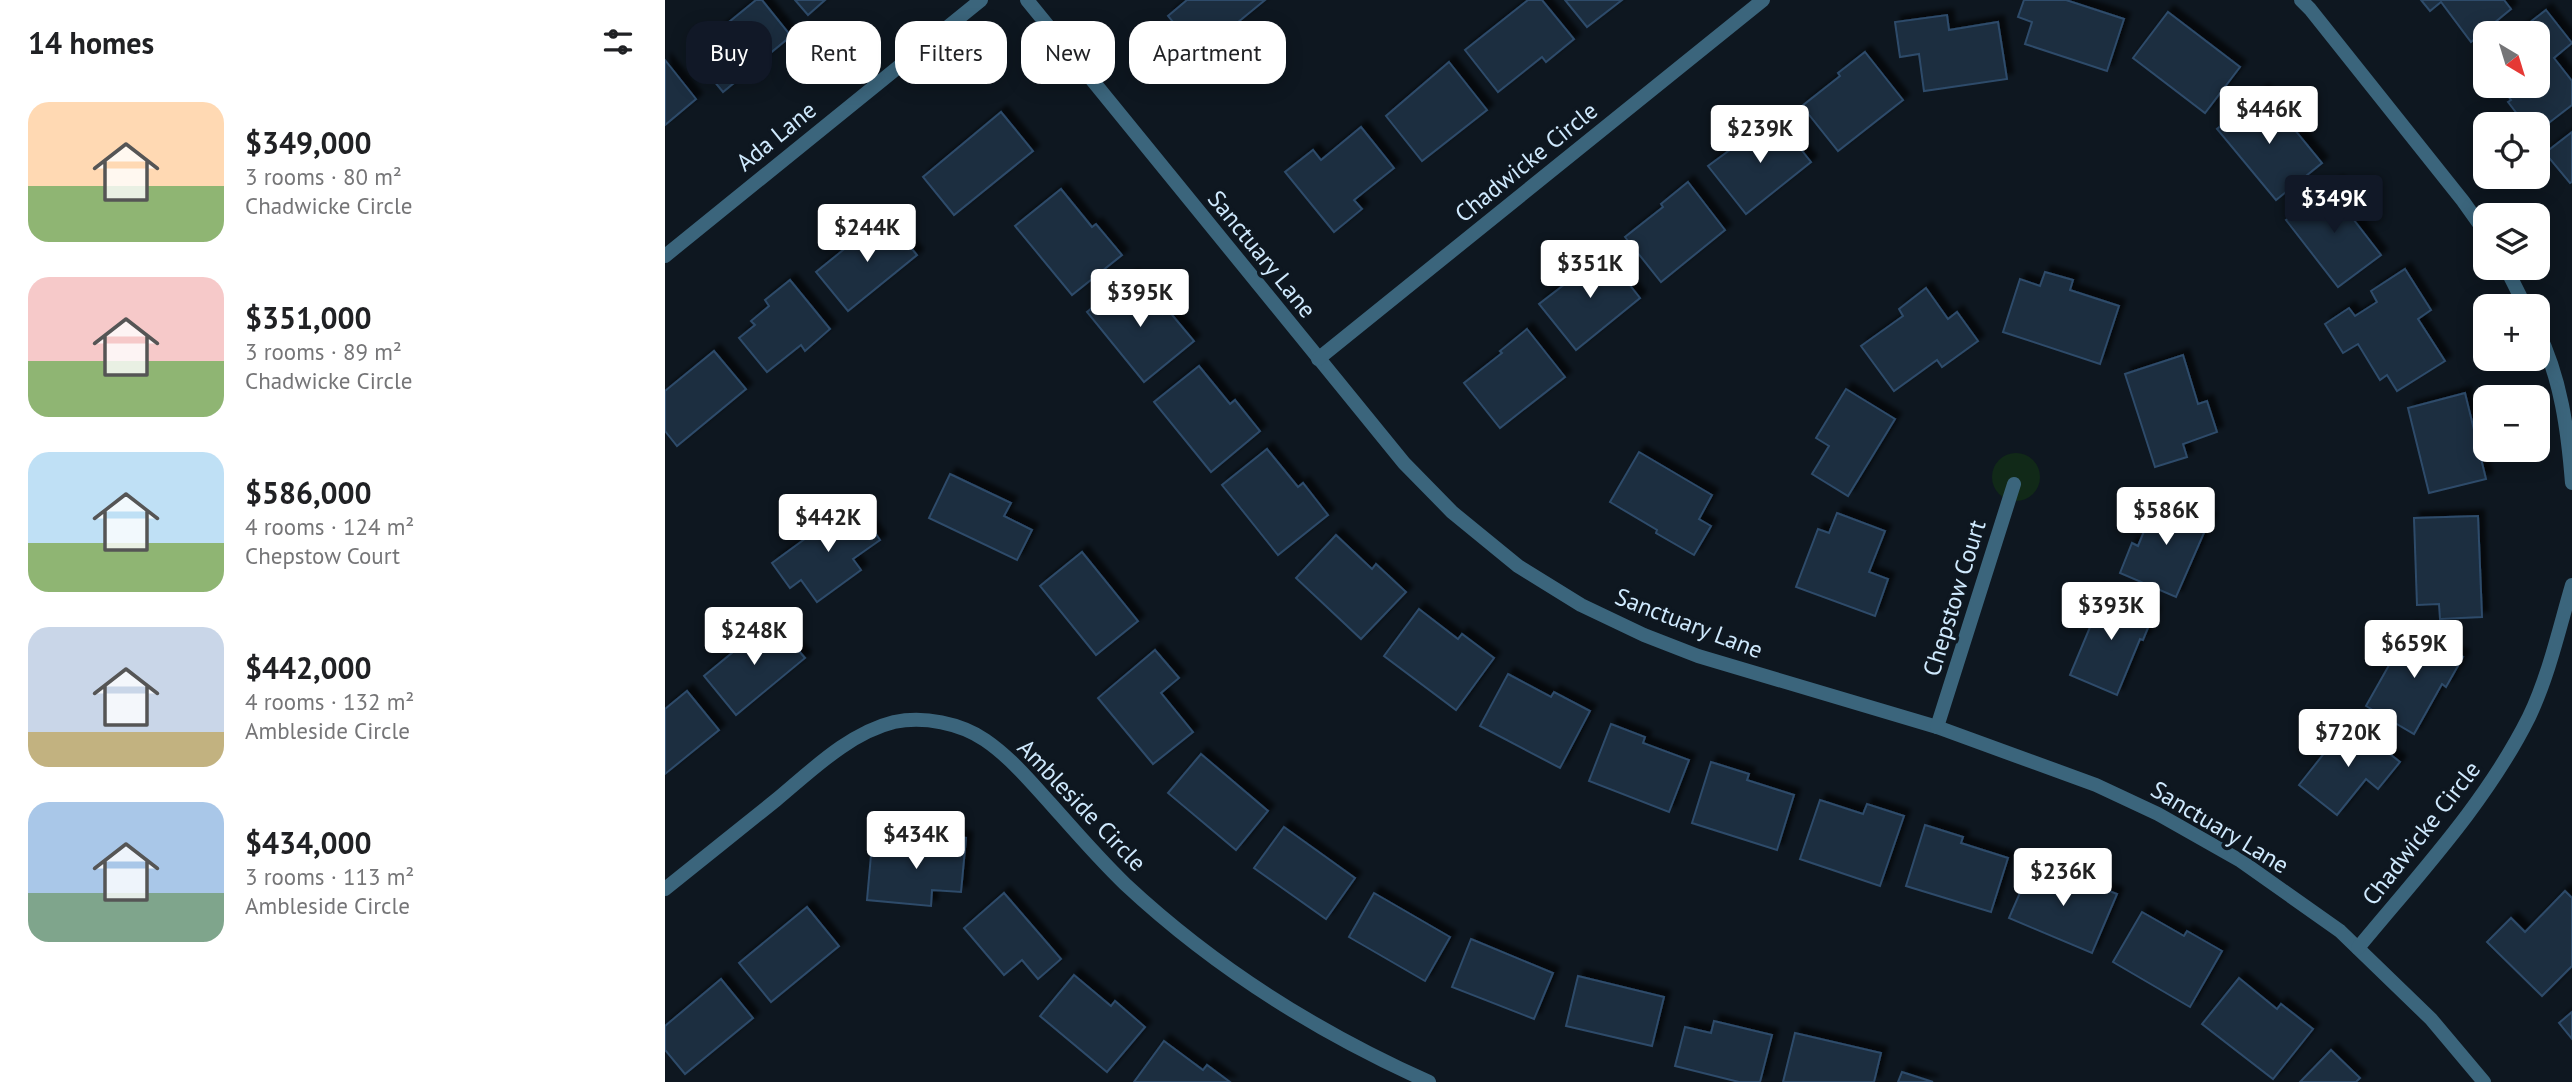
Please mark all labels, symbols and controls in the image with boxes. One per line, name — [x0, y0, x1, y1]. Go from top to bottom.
chip: Buy — [686, 21, 772, 84]
chip: Rent — [786, 21, 881, 84]
chip: Filters — [895, 21, 1007, 84]
chip: New — [1021, 21, 1115, 84]
chip: Apartment — [1129, 21, 1286, 84]
north arrow — [2473, 21, 2550, 98]
map controls — [2473, 21, 2550, 462]
text: 14 homes — [28, 23, 154, 62]
icon: filters — [599, 23, 637, 61]
pin: $446K — [2220, 86, 2318, 146]
street label: Ada Lane — [730, 94, 822, 178]
text: $446K — [2236, 94, 2302, 123]
street label: Chadwicke Circle — [1448, 95, 1604, 229]
pin: $239K — [1711, 106, 1809, 165]
button: locate — [2473, 112, 2550, 189]
text: $239K — [1727, 113, 1793, 142]
text: $349,000 — [245, 123, 372, 162]
icon: home — [84, 130, 168, 214]
text: 3 rooms · 80 m² — [245, 162, 402, 191]
pin: $349K — [2285, 176, 2383, 235]
text: $349K — [2301, 183, 2367, 212]
street label: Sanctuary Lane — [1201, 184, 1323, 324]
text: Chadwicke Circle — [245, 191, 412, 220]
button: layers — [2473, 203, 2550, 280]
pin: $244K — [818, 204, 916, 264]
text: $244K — [834, 212, 900, 241]
pin: $351K — [1541, 240, 1639, 300]
text: $351K — [1557, 248, 1623, 277]
pin: $395K — [1091, 270, 1189, 329]
text: $395K — [1107, 277, 1173, 306]
button: + — [2473, 294, 2550, 371]
text: $351,000 — [245, 298, 372, 337]
icon: home — [84, 305, 168, 389]
text: 3 rooms · 89 m² — [245, 337, 402, 366]
text: Chadwicke Circle — [245, 366, 412, 395]
button: − — [2473, 385, 2550, 462]
text: $586,000 — [245, 473, 372, 512]
icon: home — [84, 480, 168, 564]
pin: $586K — [2117, 488, 2215, 547]
pin: $442K — [779, 494, 877, 554]
text: $586K — [2133, 495, 2199, 524]
text: $442K — [795, 502, 861, 531]
text: 4 rooms · 124 m² — [245, 512, 414, 541]
street label: Chepstow Court — [1916, 516, 1992, 680]
text: Chepstow Court — [245, 541, 400, 570]
street label: Sanctuary Lane — [1611, 581, 1767, 665]
pin: $393K — [2062, 582, 2160, 642]
text: $393K — [2078, 590, 2144, 619]
pin: $248K — [705, 608, 803, 667]
text: $248K — [721, 615, 787, 644]
pin: $659K — [2365, 620, 2463, 680]
text: $659K — [2381, 628, 2447, 657]
text: $442,000 — [245, 648, 372, 687]
icon: home — [84, 655, 168, 739]
text: 4 rooms · 132 m² — [245, 687, 414, 716]
pin: $720K — [2299, 710, 2397, 769]
text: Ambleside Circle — [245, 716, 410, 745]
text: $720K — [2315, 717, 2381, 746]
street label: Ambleside Circle — [1011, 732, 1153, 878]
street label: Chadwicke Circle — [2355, 755, 2487, 911]
street label: Sanctuary Lane — [2145, 774, 2295, 880]
pin: $434K — [867, 812, 965, 871]
text: $434K — [883, 819, 949, 848]
text: $434,000 — [245, 823, 372, 862]
icon: home — [84, 830, 168, 914]
pin: $236K — [2014, 848, 2112, 908]
text: $236K — [2030, 856, 2096, 885]
text: 3 rooms · 113 m² — [245, 862, 414, 891]
text: Ambleside Circle — [245, 891, 410, 920]

